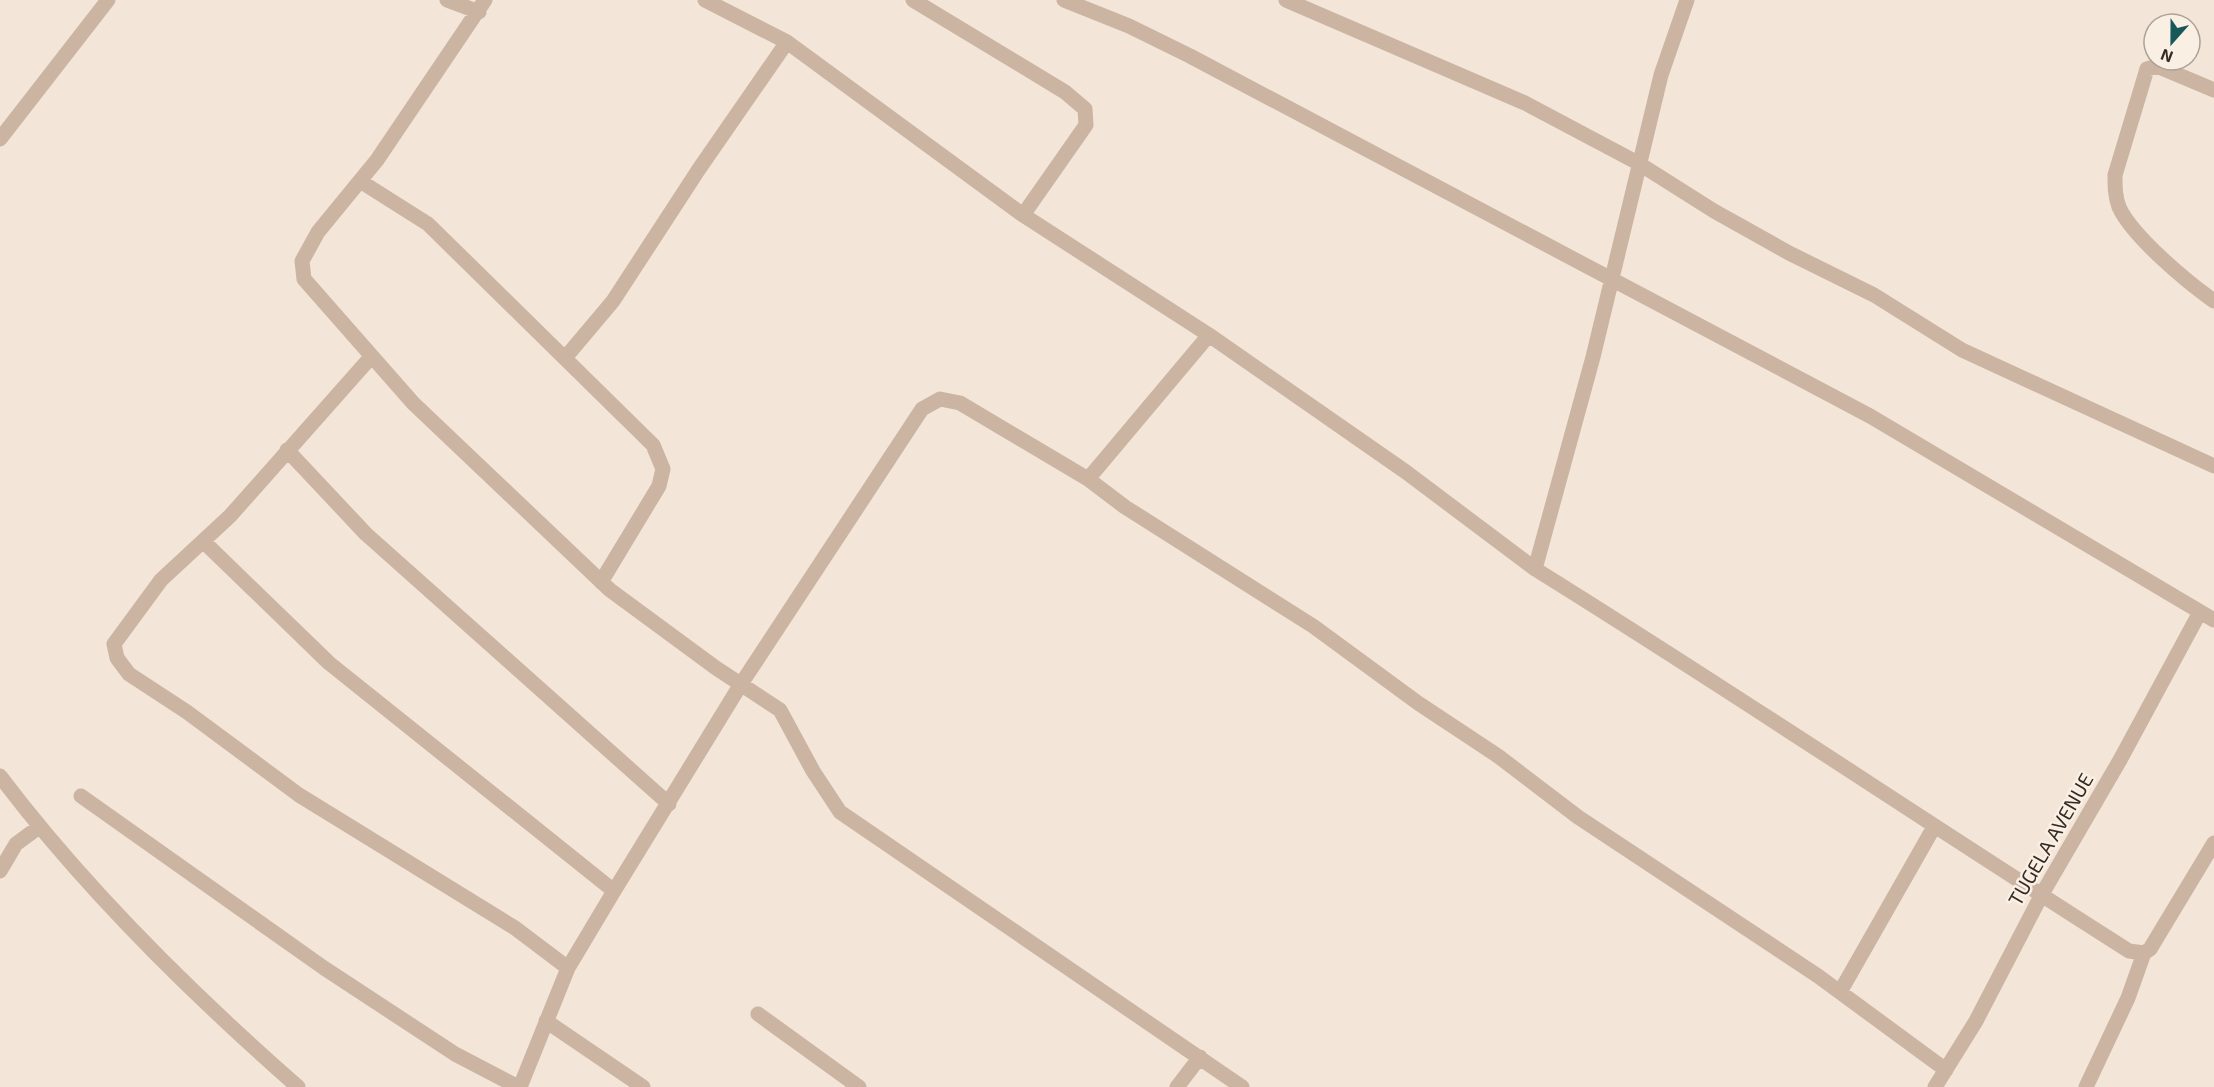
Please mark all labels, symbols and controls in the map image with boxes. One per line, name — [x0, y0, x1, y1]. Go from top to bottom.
north arrow — [2142, 12, 2202, 72]
text: N — [2158, 46, 2175, 67]
street label: TUGELA AVENUE — [2002, 769, 2098, 909]

